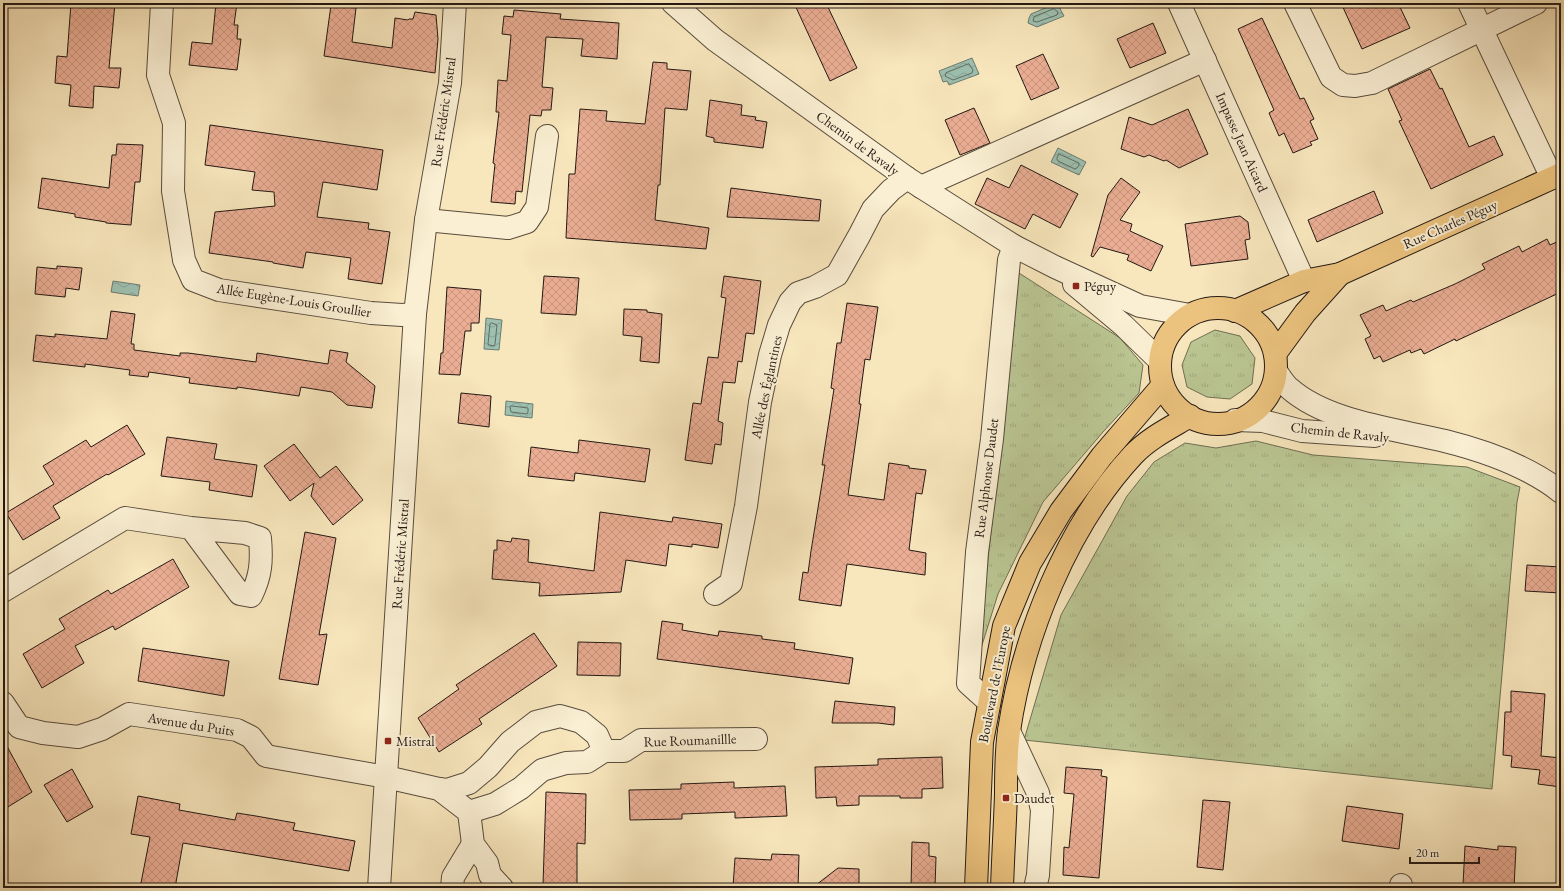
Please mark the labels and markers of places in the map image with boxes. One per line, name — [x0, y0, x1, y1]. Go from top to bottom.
place label: Péguy — [1084, 277, 1117, 295]
marker: Péguy — [1071, 281, 1081, 291]
place label: Mistral — [396, 732, 435, 750]
marker: Mistral — [383, 736, 393, 746]
place label: Daudet — [1014, 789, 1055, 807]
marker: Daudet — [1001, 793, 1011, 803]

